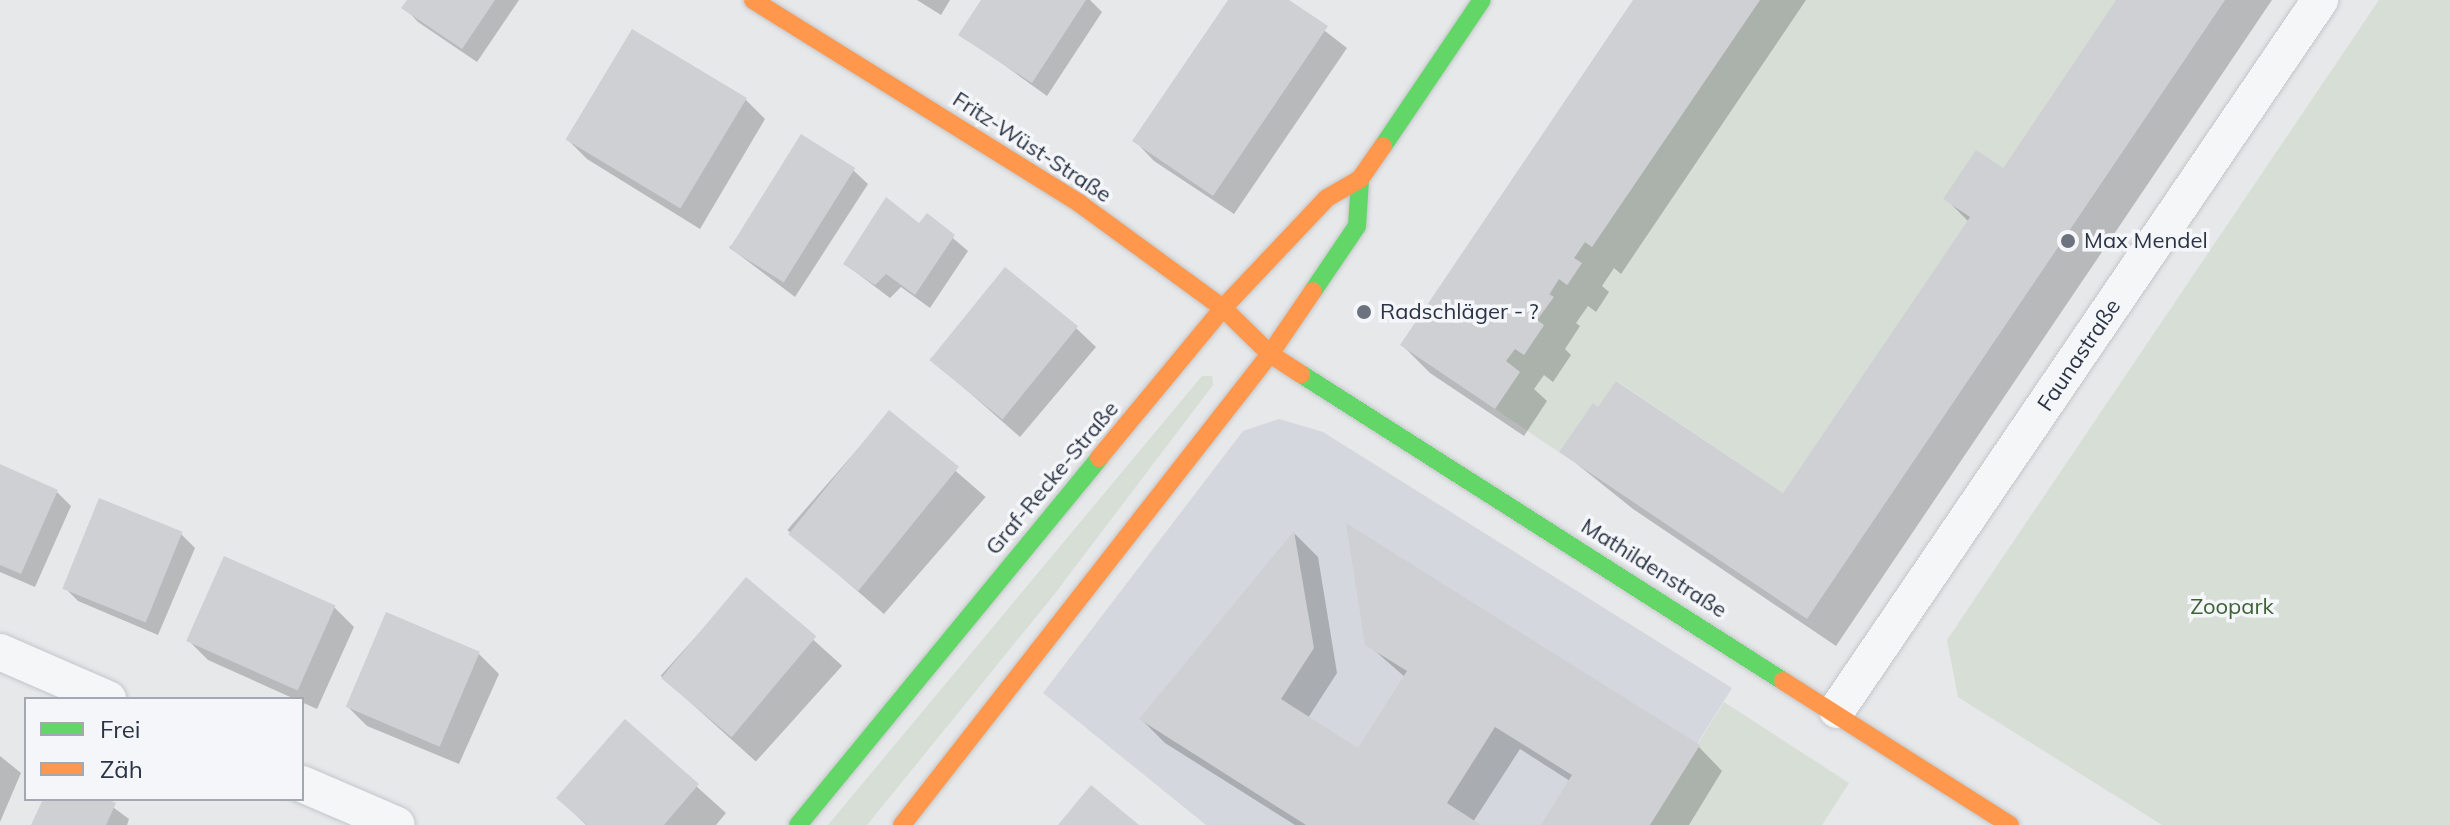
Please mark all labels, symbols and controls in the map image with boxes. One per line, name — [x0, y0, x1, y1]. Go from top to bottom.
street label: Fritz-Wüst-Straße — [948, 86, 1116, 208]
place label: Max Mendel — [2084, 228, 2208, 254]
marker: Max Mendel — [2059, 232, 2077, 250]
street label: Faunastraße — [2032, 294, 2126, 416]
place label: Radschläger - ? — [1380, 299, 1539, 325]
marker: Radschläger - ? — [1355, 303, 1373, 321]
street label: Graf-Recke-Straße — [980, 396, 1124, 560]
street label: Mathildenstraße — [1576, 513, 1732, 623]
park label: Zoopark — [2190, 594, 2274, 620]
legend — [24, 697, 304, 801]
text: Frei — [100, 714, 141, 744]
text: Zäh — [100, 754, 143, 784]

